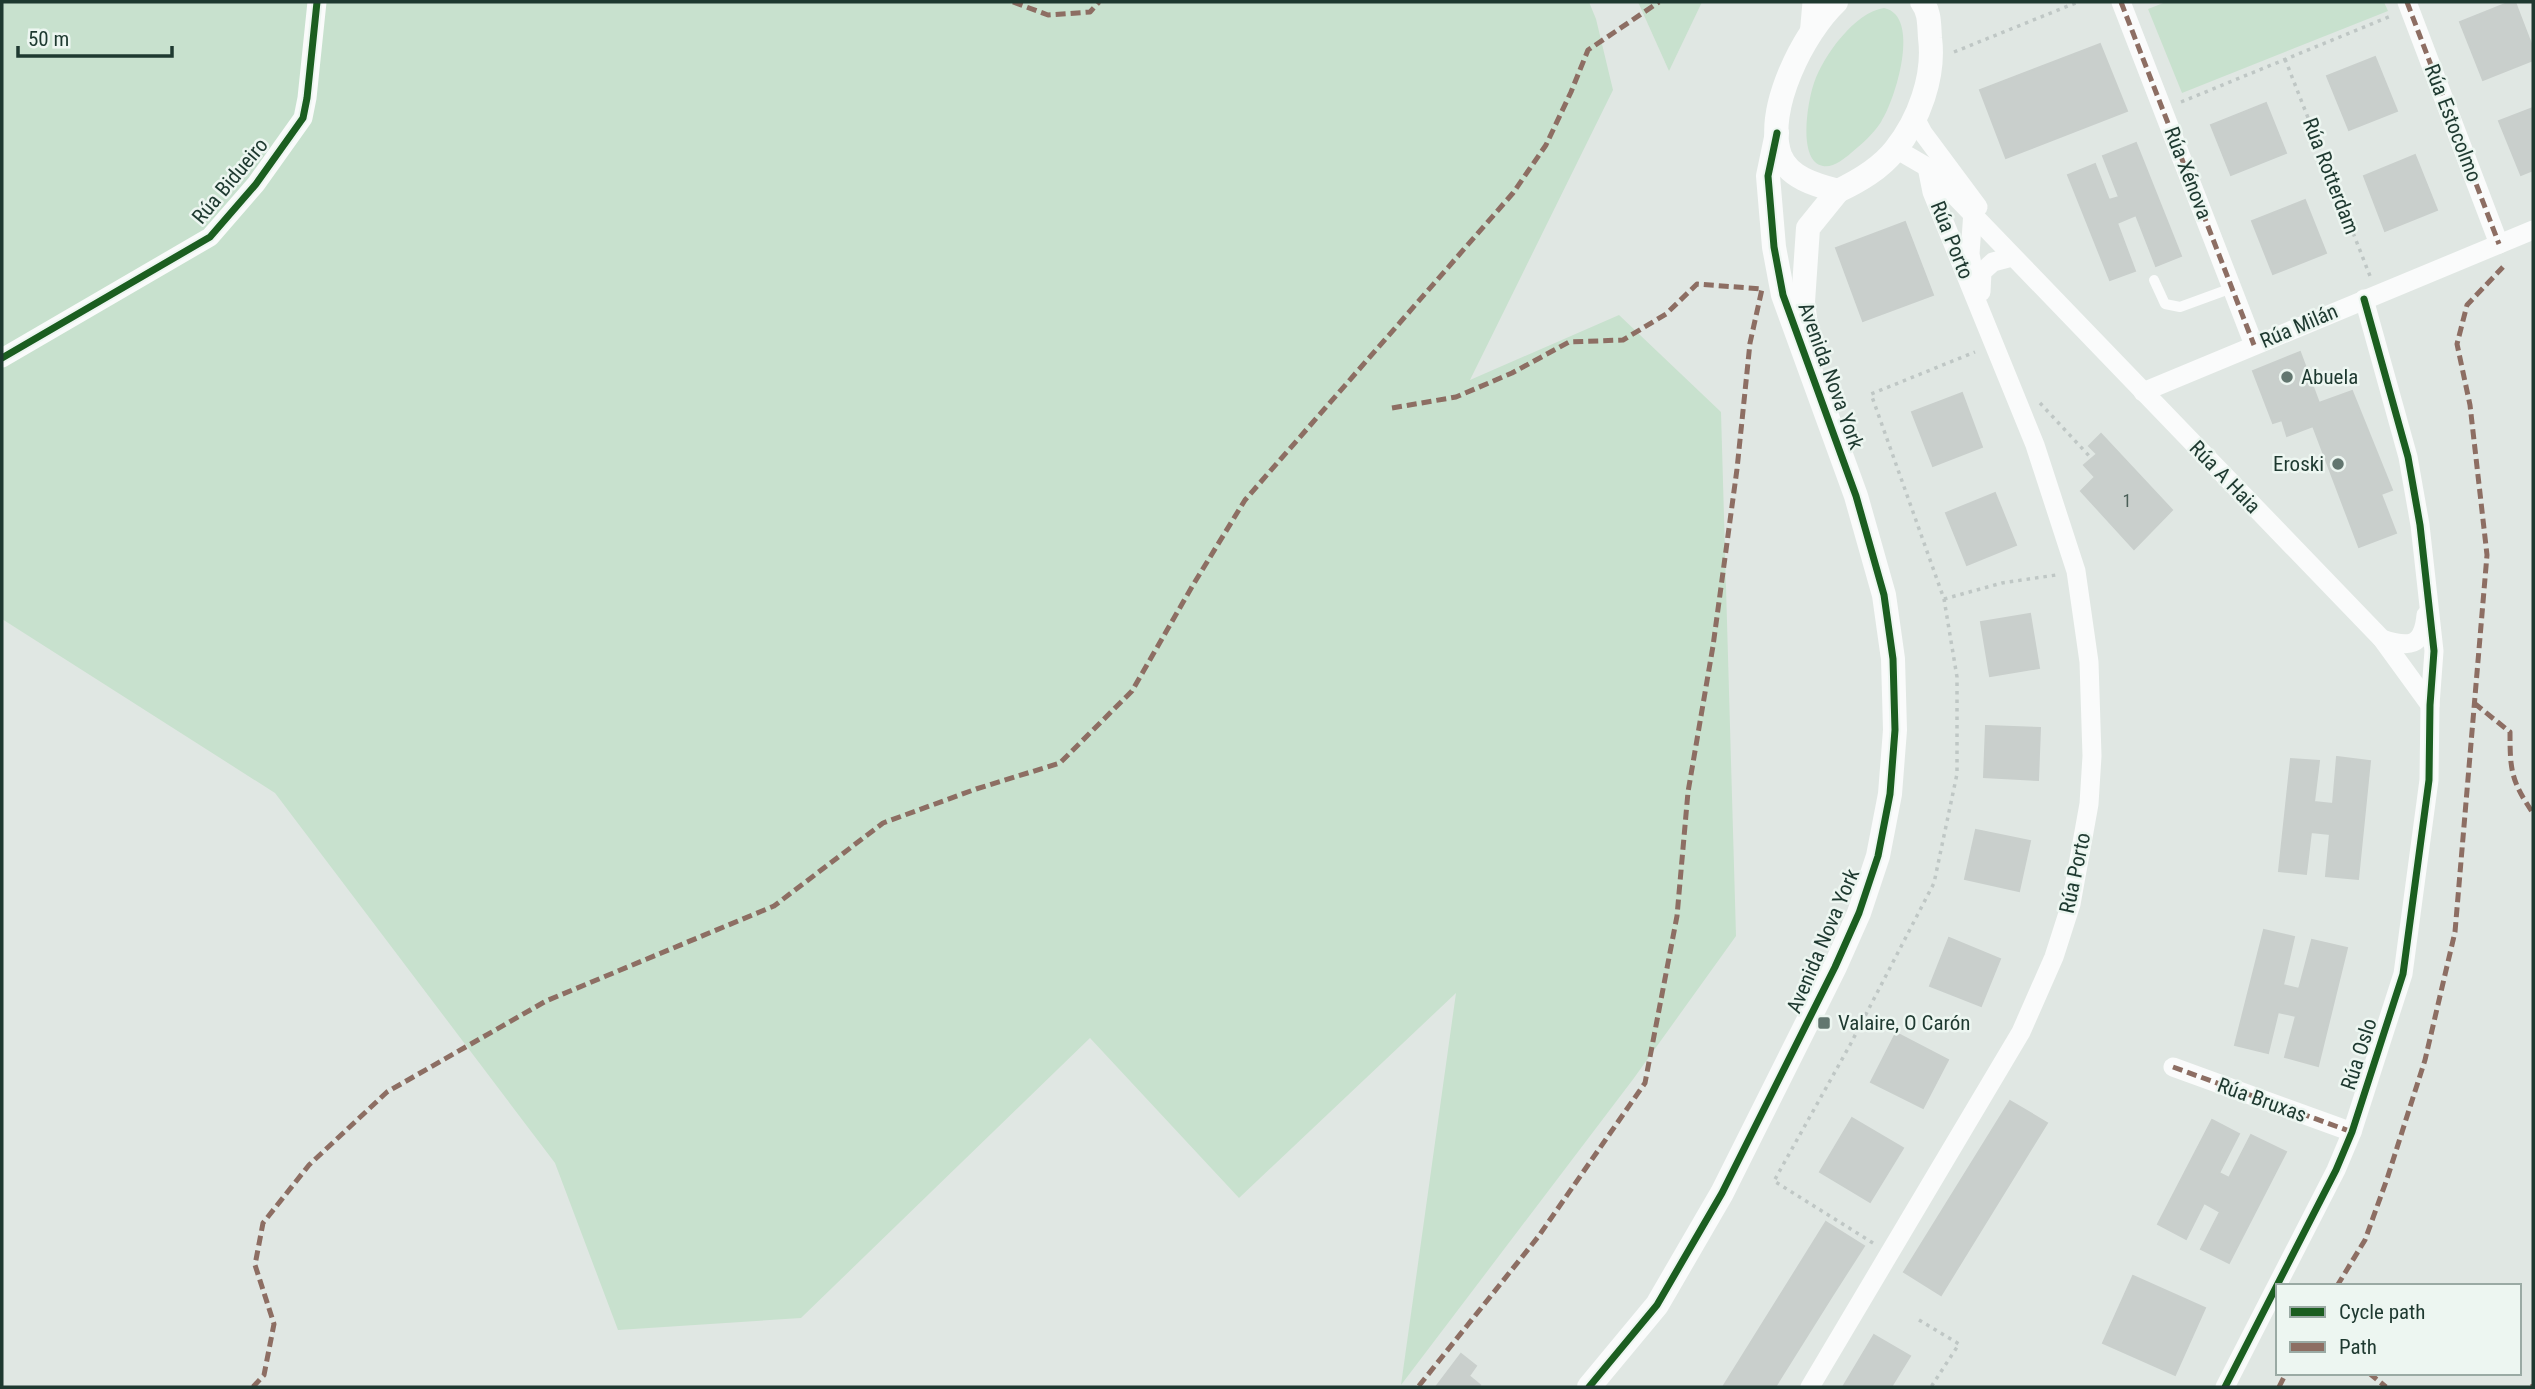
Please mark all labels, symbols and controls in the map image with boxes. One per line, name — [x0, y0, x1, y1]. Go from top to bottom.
scale bar — [18, 14, 172, 58]
text: 50 m — [28, 27, 69, 51]
street label: Rúa Estocolmo — [2420, 61, 2486, 185]
street label: Rúa Rotterdam — [2298, 114, 2364, 238]
street label: Rúa Xénova — [2159, 124, 2217, 222]
street label: Rúa Bidueiro — [187, 133, 273, 229]
street label: Rúa Porto — [1926, 198, 1978, 282]
street label: Avenida Nova York — [1793, 299, 1869, 453]
street label: Rúa Milán — [2257, 299, 2341, 353]
place label: Abuela — [2301, 365, 2358, 389]
marker: Abuela — [2279, 369, 2295, 385]
street label: Rúa A Haia — [2185, 436, 2265, 518]
place label: Eroski — [2273, 452, 2324, 476]
marker: Eroski — [2330, 456, 2346, 472]
house number: 1 — [2123, 490, 2131, 511]
street label: Rúa Porto — [2055, 831, 2095, 915]
street label: Avenida Nova York — [1782, 865, 1864, 1017]
place label: Valaire, O Carón — [1838, 1011, 1970, 1035]
marker: Valaire, O Carón — [1816, 1015, 1832, 1031]
street label: Rúa Oslo — [2336, 1015, 2382, 1093]
street label: Rúa Bruxas — [2214, 1073, 2310, 1127]
legend — [2276, 1284, 2521, 1375]
text: Cycle path — [2339, 1300, 2425, 1324]
text: Path — [2339, 1335, 2377, 1359]

